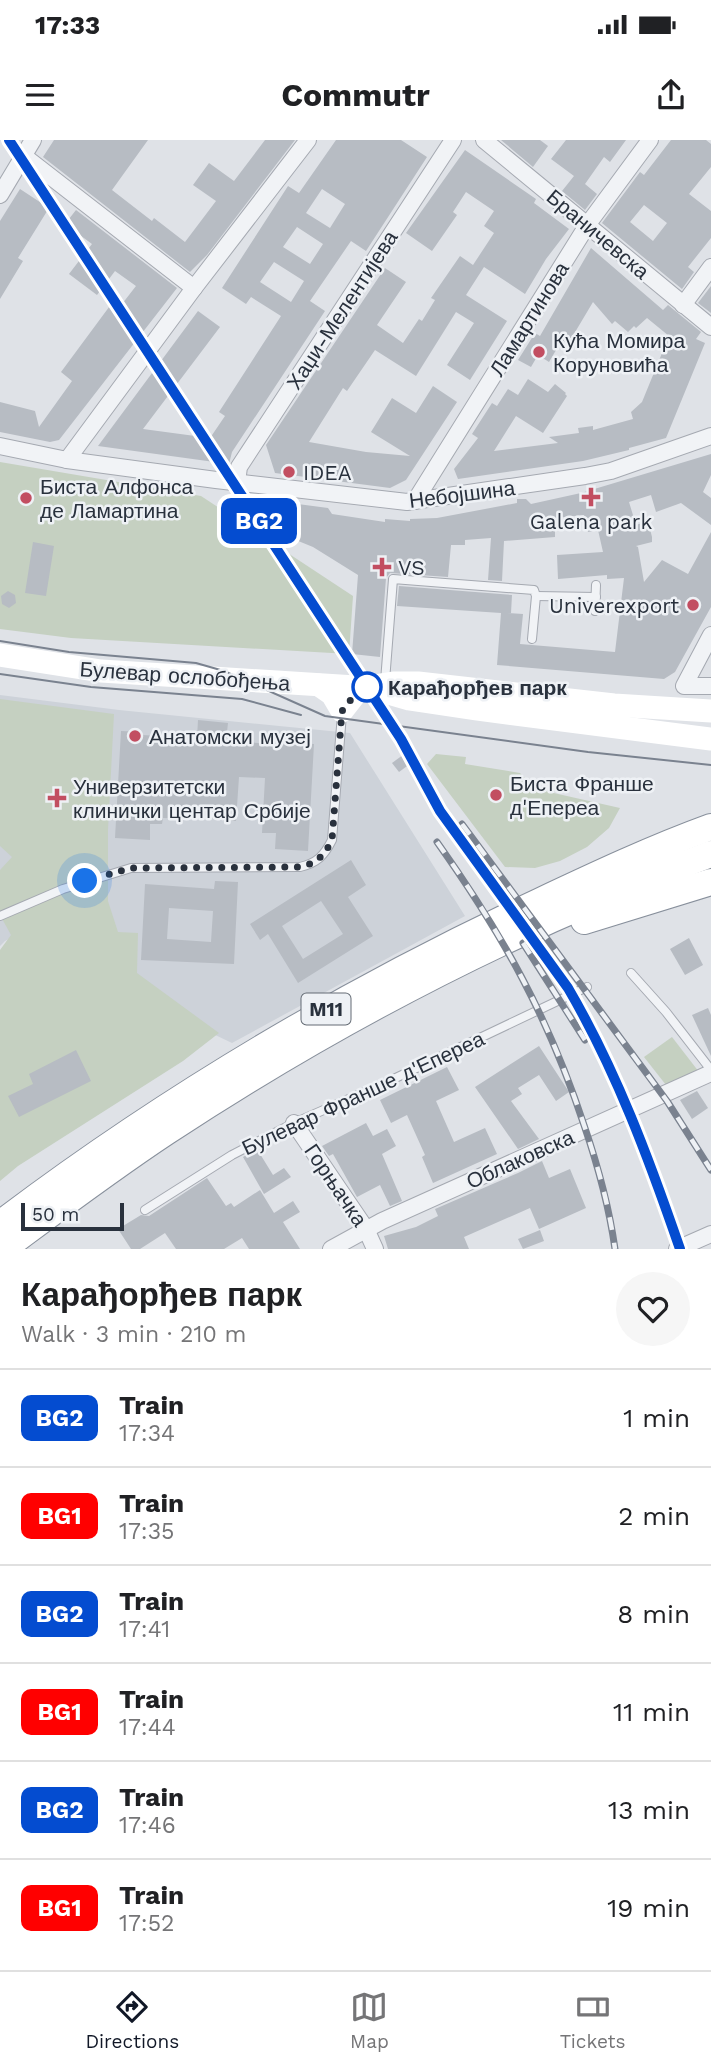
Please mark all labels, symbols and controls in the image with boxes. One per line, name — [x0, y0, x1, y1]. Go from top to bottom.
text: 17:33 — [35, 10, 100, 40]
icon: menu — [21, 76, 59, 114]
text: Commutr — [281, 76, 430, 114]
icon: share — [652, 76, 690, 114]
street label: Браничевска — [542, 184, 654, 284]
street label: Хаџи-Мелентијева — [281, 226, 403, 394]
street label: Ламартинова — [484, 257, 574, 381]
place label: Кућа Момира Коруновића — [553, 328, 686, 377]
marker: Кућа Момира Коруновића — [531, 344, 547, 360]
place label: IDEA — [303, 460, 352, 485]
marker: IDEA — [281, 464, 297, 480]
place label: Биста Алфонса де Ламартина — [40, 474, 194, 523]
street label: Небојшина — [407, 475, 517, 513]
marker: Galena park — [583, 489, 599, 505]
marker: Биста Алфонса де Ламартина — [18, 490, 34, 506]
line badge: BG2 — [219, 498, 299, 544]
text: BG2 — [235, 507, 283, 535]
place label: Galena park — [530, 509, 652, 534]
place label: VS — [398, 555, 425, 580]
marker: VS — [372, 557, 392, 577]
place label: Univerexport — [549, 593, 679, 618]
marker: Univerexport — [685, 597, 701, 613]
street label: Булевар ослобођења — [79, 656, 291, 696]
marker: Карађорђев парк — [352, 672, 382, 702]
place label: Карађорђев парк — [388, 675, 567, 700]
place label: Анатомски музеј — [149, 724, 311, 749]
marker: Анатомски музеј — [127, 728, 143, 744]
place label: Биста Франше д'Епереа — [510, 771, 654, 820]
place label: Универзитетски клинички центар Србије — [73, 774, 311, 823]
marker: Биста Франше д'Епереа — [488, 787, 504, 803]
marker: Универзитетски клинички центар Србије — [47, 788, 67, 808]
your location — [67, 863, 102, 898]
road number: M11 — [302, 994, 350, 1024]
street label: Булевар Франше д'Епереа — [238, 1026, 488, 1160]
street label: Облаковска — [462, 1124, 578, 1194]
street label: Горњачка — [299, 1139, 373, 1231]
scale bar — [21, 1200, 124, 1232]
text: 50 m — [32, 1203, 79, 1226]
button: heart — [616, 1272, 690, 1346]
text: Карађорђев парк — [21, 1275, 302, 1314]
text: Walk · 3 min · 210 m — [21, 1321, 247, 1348]
text: Train — [119, 1390, 184, 1420]
text: 1 min — [623, 1403, 690, 1433]
text: BG2 — [35, 1404, 84, 1432]
text: 17:34 — [119, 1420, 175, 1447]
text: Train — [119, 1488, 184, 1518]
text: 2 min — [618, 1501, 690, 1531]
text: BG1 — [37, 1502, 82, 1530]
text: 17:35 — [119, 1518, 174, 1545]
text: Train — [119, 1586, 184, 1616]
text: 8 min — [617, 1599, 690, 1629]
text: BG2 — [35, 1600, 84, 1628]
text: 17:41 — [119, 1616, 170, 1643]
text: Train — [119, 1684, 184, 1714]
text: 11 min — [613, 1697, 690, 1727]
text: BG1 — [37, 1698, 82, 1726]
text: 17:44 — [119, 1714, 176, 1741]
text: Train — [119, 1782, 184, 1812]
text: 13 min — [608, 1795, 690, 1825]
text: BG2 — [35, 1796, 84, 1824]
text: 17:46 — [119, 1812, 176, 1839]
text: Train — [119, 1880, 184, 1910]
text: 19 min — [607, 1893, 690, 1923]
text: BG1 — [37, 1894, 82, 1922]
text: 17:52 — [119, 1910, 174, 1937]
tab: Directions — [85, 1988, 179, 2053]
tab: Map — [350, 1988, 389, 2053]
tab: Tickets — [560, 1988, 626, 2053]

